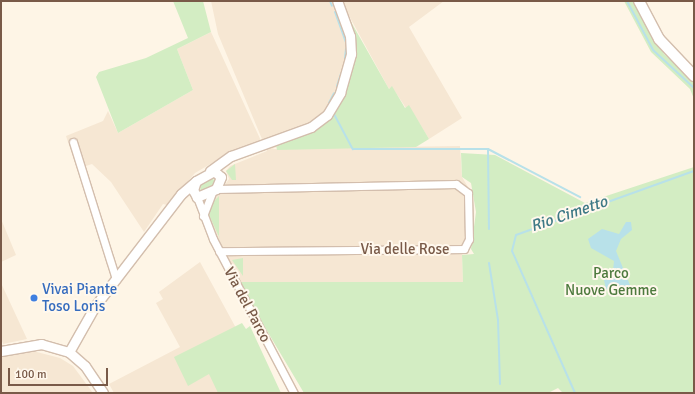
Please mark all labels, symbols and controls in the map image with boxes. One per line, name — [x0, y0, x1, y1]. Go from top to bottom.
water label: Rio Cimetto — [528, 192, 610, 236]
street label: Via delle Rose — [360, 241, 450, 259]
street label: Via del Parco — [220, 264, 274, 346]
park label: Parco Nuove Gemme — [565, 264, 657, 299]
place label: Vivai Piante Toso Loris — [42, 280, 117, 315]
marker: Vivai Piante Toso Loris — [29, 293, 39, 303]
scale bar — [10, 360, 110, 386]
text: 100 m — [15, 367, 47, 382]

